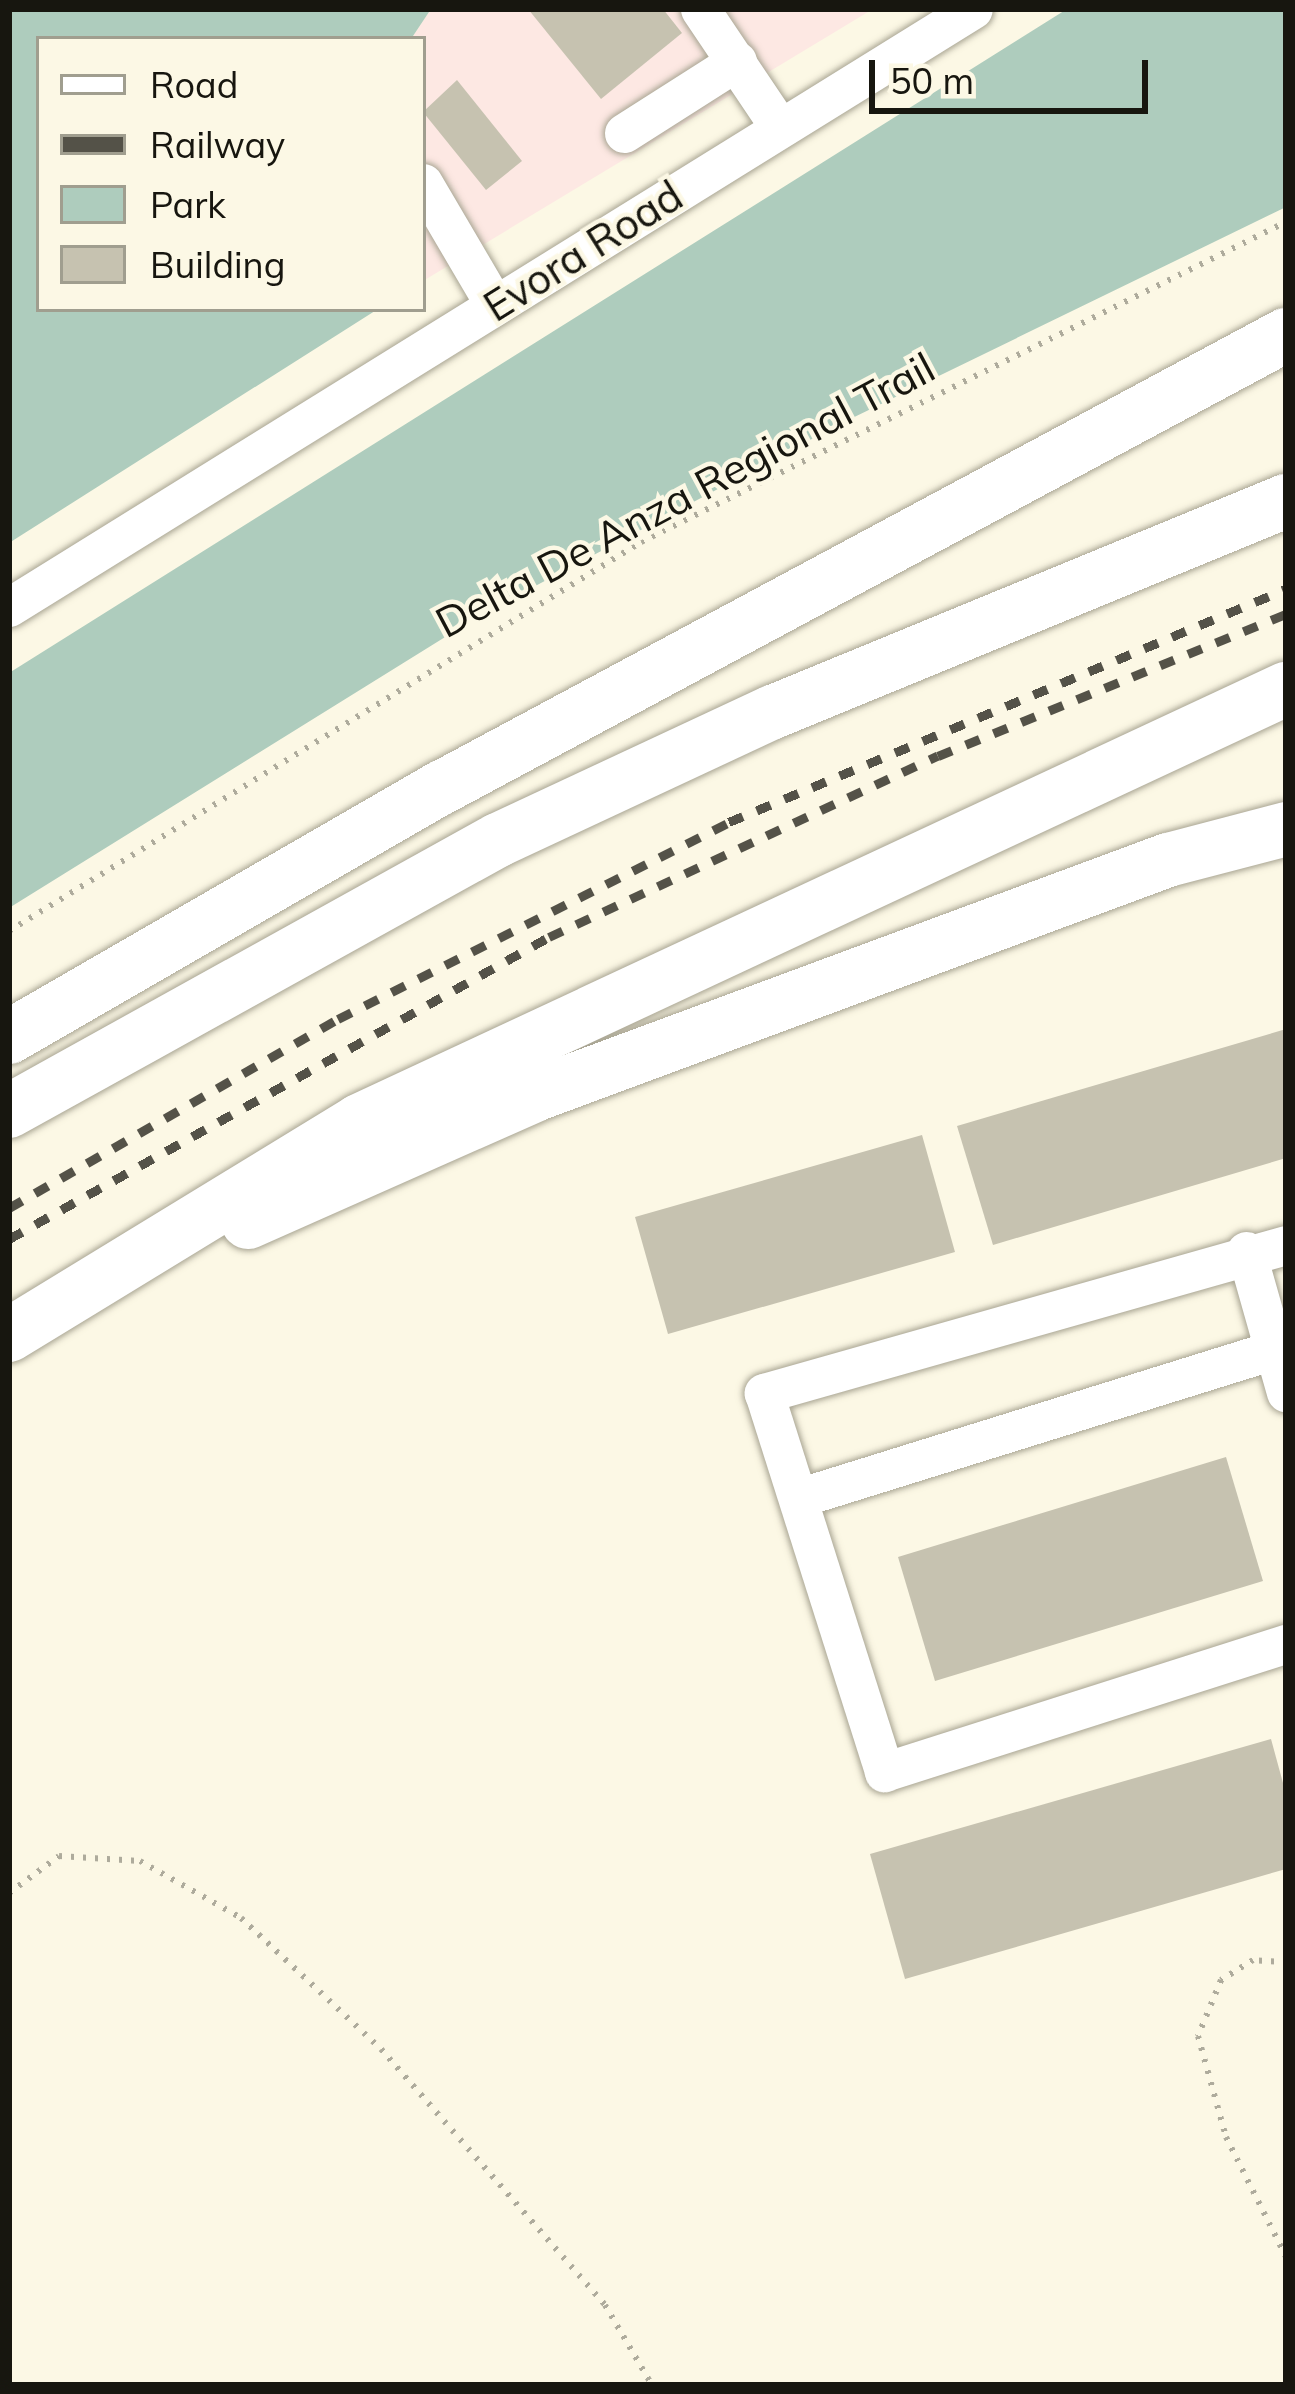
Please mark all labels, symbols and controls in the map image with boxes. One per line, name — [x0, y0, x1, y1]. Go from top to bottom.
legend — [36, 36, 426, 312]
scale bar — [875, 36, 1154, 110]
text: 50 m — [890, 58, 974, 103]
text: Road — [150, 62, 238, 107]
text: Railway — [150, 122, 285, 167]
street label: Evora Road — [474, 170, 692, 332]
text: Park — [150, 182, 226, 227]
text: Building — [150, 242, 285, 287]
street label: Delta De Anza Regional Trail — [427, 342, 943, 648]

